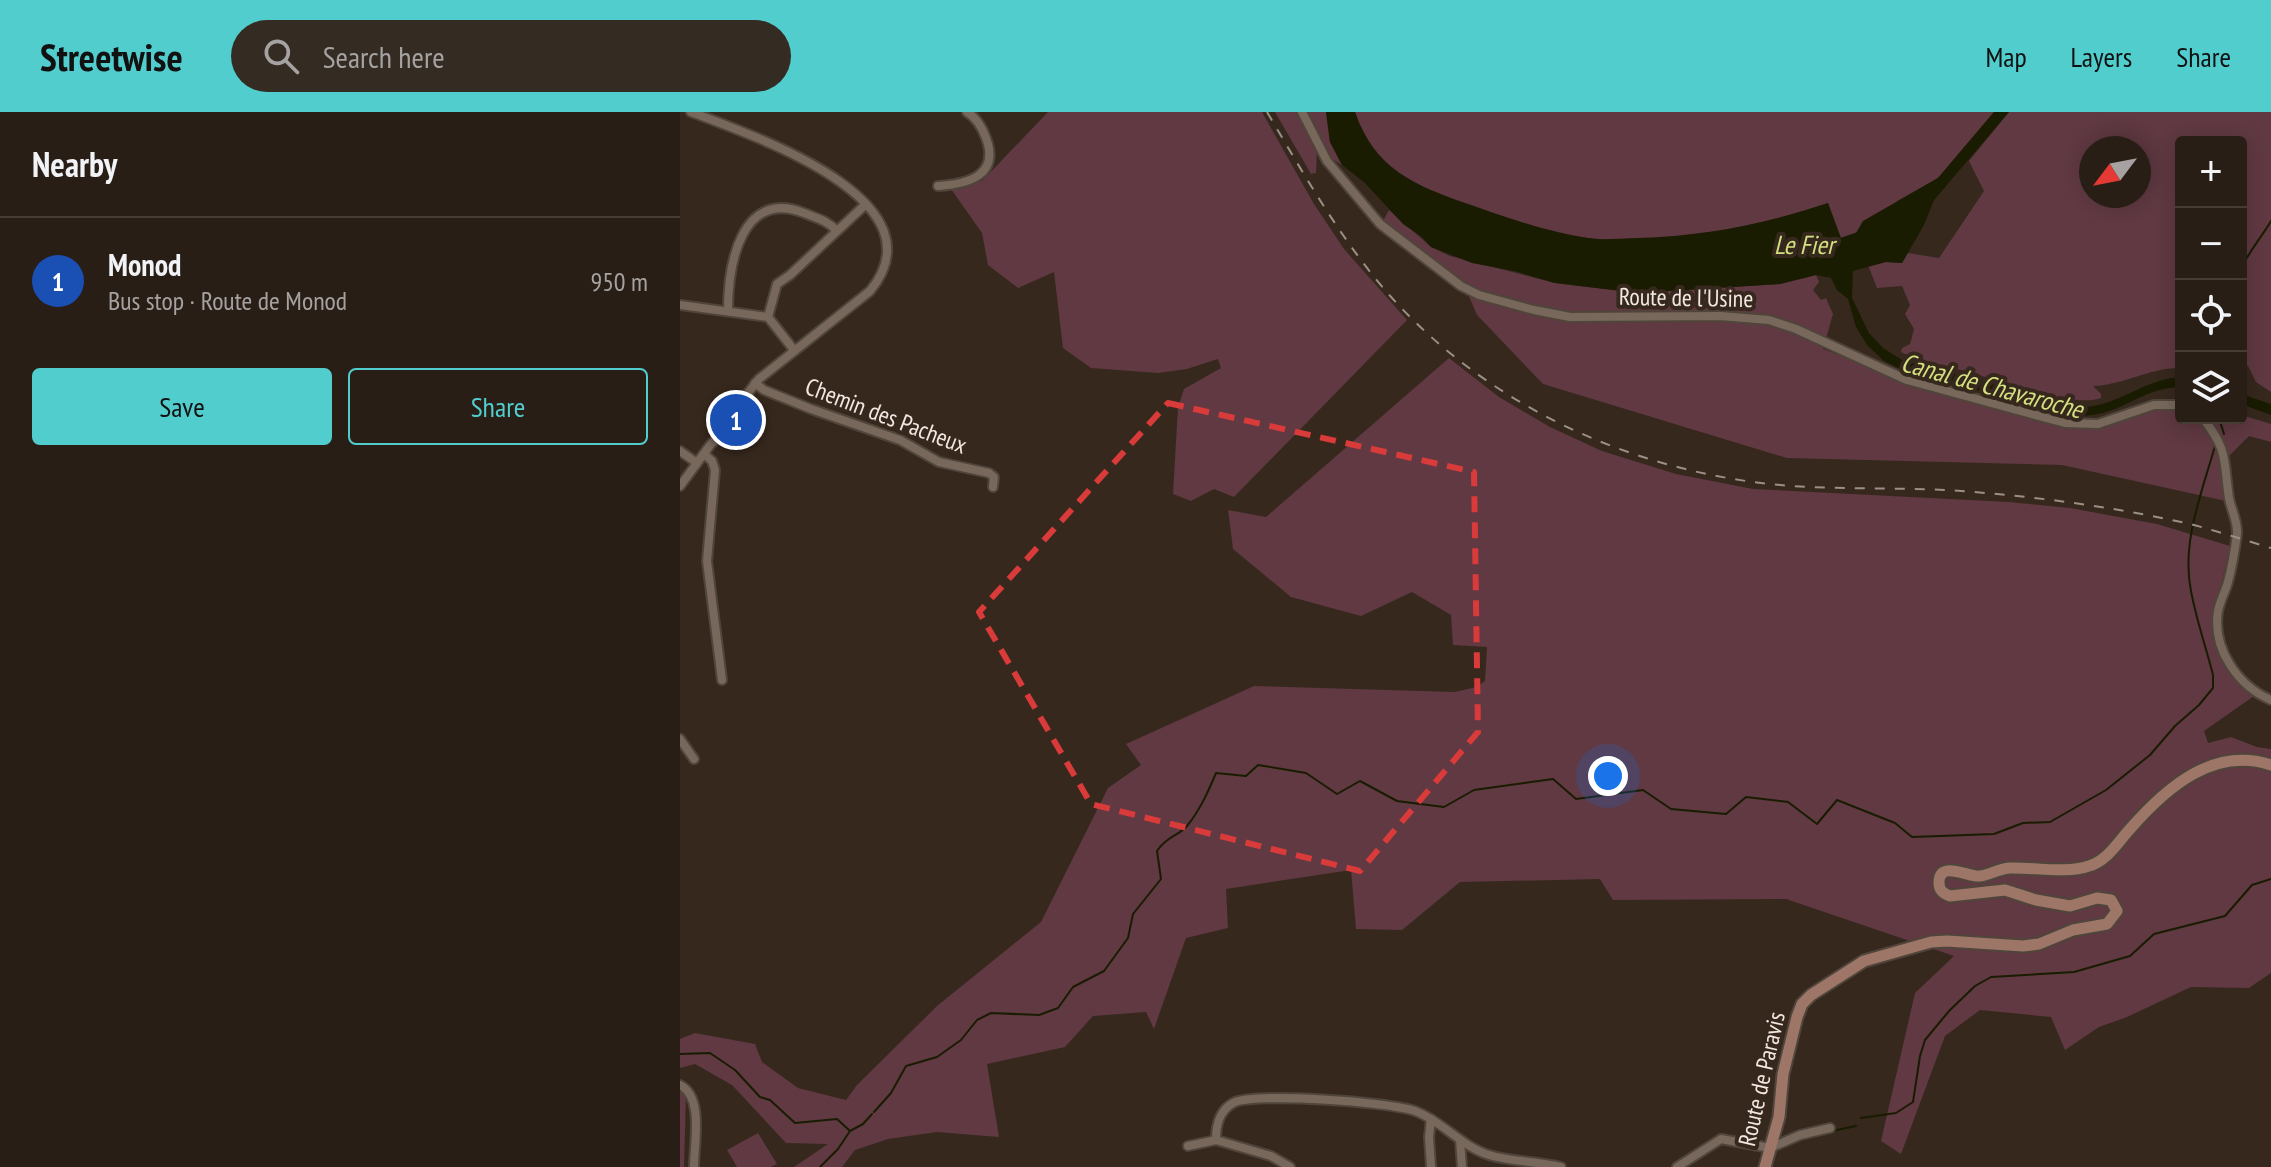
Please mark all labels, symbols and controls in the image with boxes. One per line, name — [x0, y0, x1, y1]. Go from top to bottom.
search box — [231, 20, 791, 92]
text: Streetwise — [40, 32, 183, 81]
icon: search — [259, 34, 303, 78]
text: Search here — [323, 37, 445, 76]
text: Map — [1985, 38, 2027, 75]
text: Layers — [2071, 38, 2132, 75]
text: Share — [2176, 38, 2231, 75]
north arrow — [2079, 136, 2151, 208]
map controls — [2175, 136, 2247, 424]
button: + — [2175, 136, 2247, 208]
text: Nearby — [32, 142, 117, 186]
button: − — [2175, 208, 2247, 280]
water label: Le Fier — [1774, 228, 1838, 261]
text: Monod — [108, 245, 181, 284]
text: 1 — [52, 265, 64, 298]
text: 950 m — [590, 265, 648, 298]
button: locate — [2175, 280, 2247, 352]
street label: Route de l'Usine — [1619, 281, 1753, 314]
text: Bus stop · Route de Monod — [108, 284, 347, 317]
water label: Canal de Chavaroche — [1898, 345, 2089, 426]
button: layers — [2175, 352, 2247, 424]
button: Save — [32, 368, 332, 445]
button: Share — [348, 368, 648, 445]
street label: Chemin des Pacheux — [801, 371, 971, 461]
pin: 1 — [710, 390, 762, 450]
your location — [1588, 756, 1628, 796]
street label: Route de Paravis — [1731, 1009, 1792, 1149]

